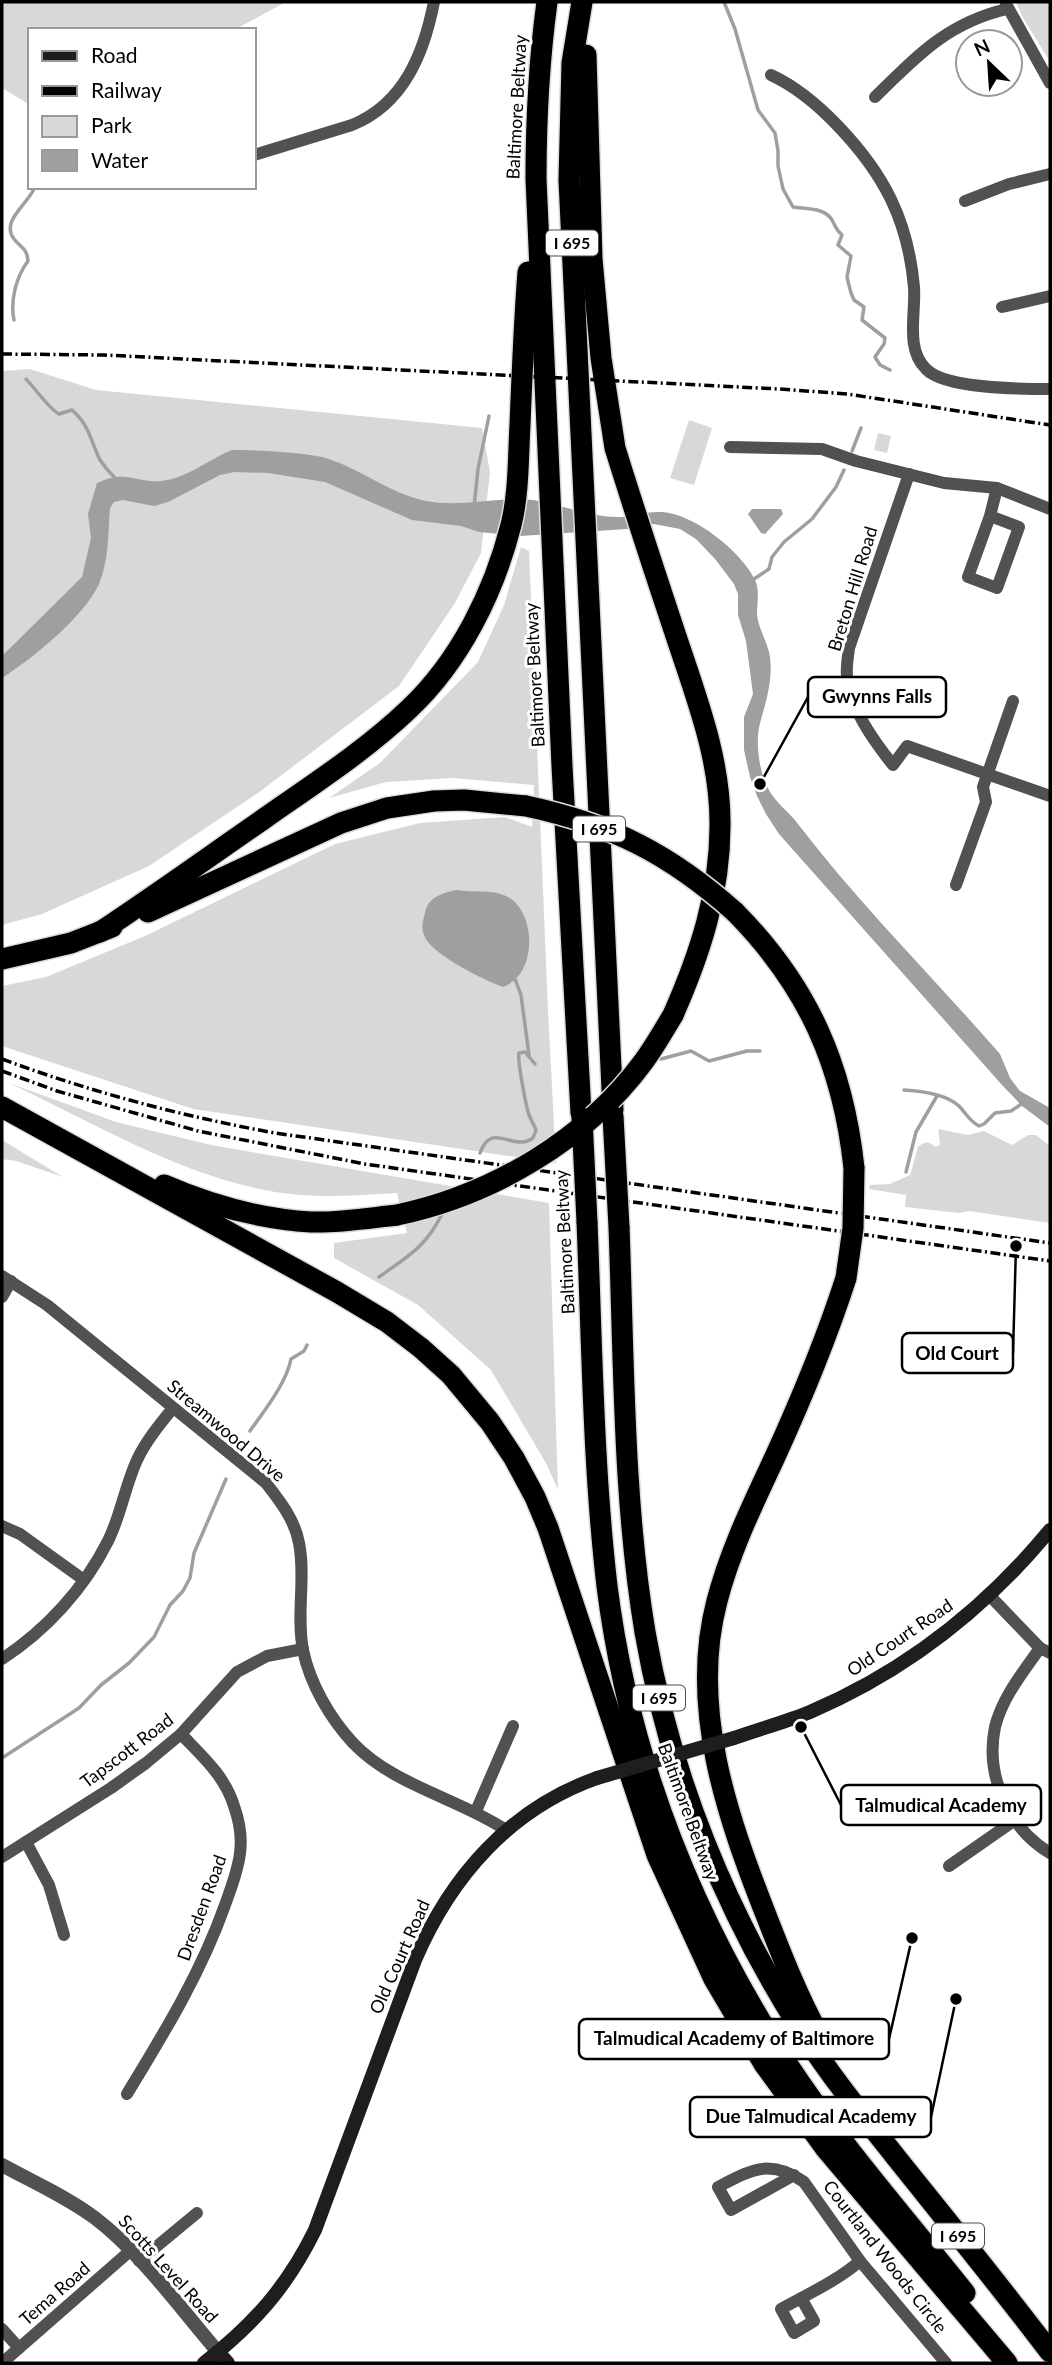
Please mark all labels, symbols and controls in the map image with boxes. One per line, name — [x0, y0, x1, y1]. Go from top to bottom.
legend — [28, 28, 256, 189]
north arrow — [954, 28, 1024, 98]
street label: Baltimore Beltway — [501, 33, 531, 180]
text: N — [970, 34, 993, 61]
text: Road — [91, 42, 138, 67]
text: Railway — [91, 77, 162, 102]
text: Park — [91, 112, 132, 137]
text: Water — [91, 147, 148, 172]
road number: I 695 — [546, 230, 598, 256]
street label: Breton Hill Road — [823, 524, 881, 654]
street label: Baltimore Beltway — [519, 601, 549, 748]
callout: Gwynns Falls — [808, 677, 946, 717]
text: Gwynns Falls — [822, 684, 932, 707]
road number: I 695 — [573, 816, 625, 842]
street label: Baltimore Beltway — [549, 1168, 579, 1315]
callout: Old Court — [902, 1333, 1013, 1373]
text: Old Court — [915, 1341, 999, 1364]
street label: Streamwood Drive — [163, 1374, 290, 1486]
street label: Old Court Road — [842, 1594, 956, 1681]
road number: I 695 — [633, 1686, 685, 1710]
street label: Tapscott Road — [76, 1708, 177, 1792]
street label: Baltimore Beltway — [654, 1740, 724, 1884]
callout: Talmudical Academy — [841, 1785, 1041, 1825]
text: Talmudical Academy — [855, 1793, 1028, 1816]
street label: Dresden Road — [172, 1852, 230, 1964]
street label: Old Court Road — [364, 1896, 434, 2017]
callout: Talmudical Academy of Baltimore — [579, 2019, 889, 2059]
text: Talmudical Academy of Baltimore — [594, 2026, 874, 2049]
callout: Due Talmudical Academy — [690, 2097, 931, 2137]
text: Due Talmudical Academy — [706, 2104, 917, 2127]
street label: Courtland Woods Circle — [819, 2175, 952, 2337]
street label: Scotts Level Road — [114, 2210, 223, 2327]
road number: I 695 — [932, 2224, 984, 2248]
street label: Tema Road — [15, 2257, 94, 2330]

